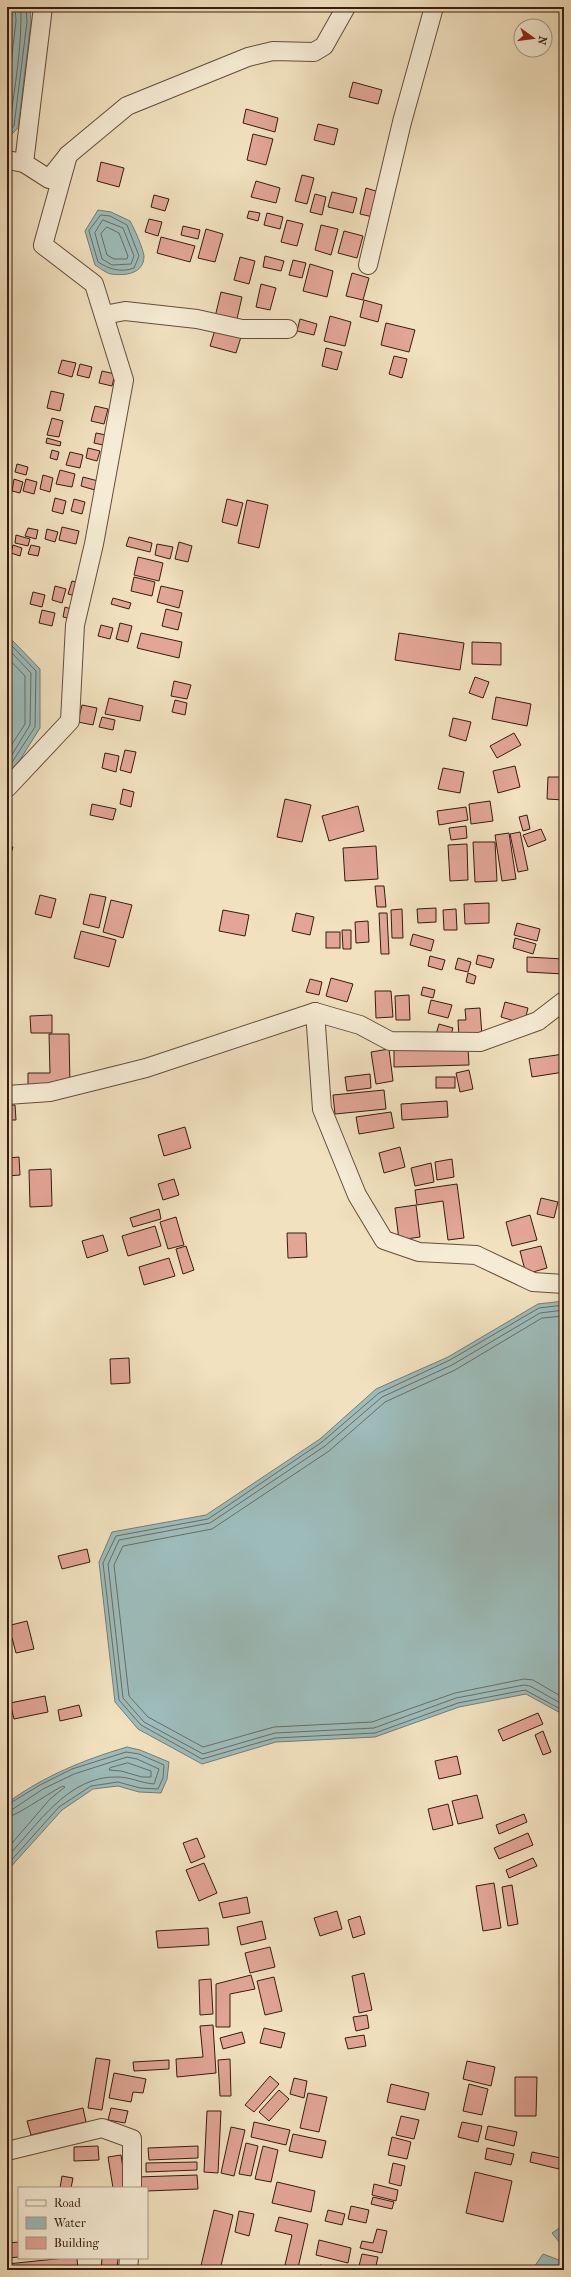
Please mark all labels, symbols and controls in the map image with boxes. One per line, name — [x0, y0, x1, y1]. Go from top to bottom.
north arrow — [513, 18, 553, 58]
text: N — [535, 35, 550, 47]
legend — [18, 2187, 148, 2259]
text: Road — [54, 2196, 81, 2210]
text: Water — [53, 2216, 87, 2230]
text: Building — [54, 2236, 99, 2250]

